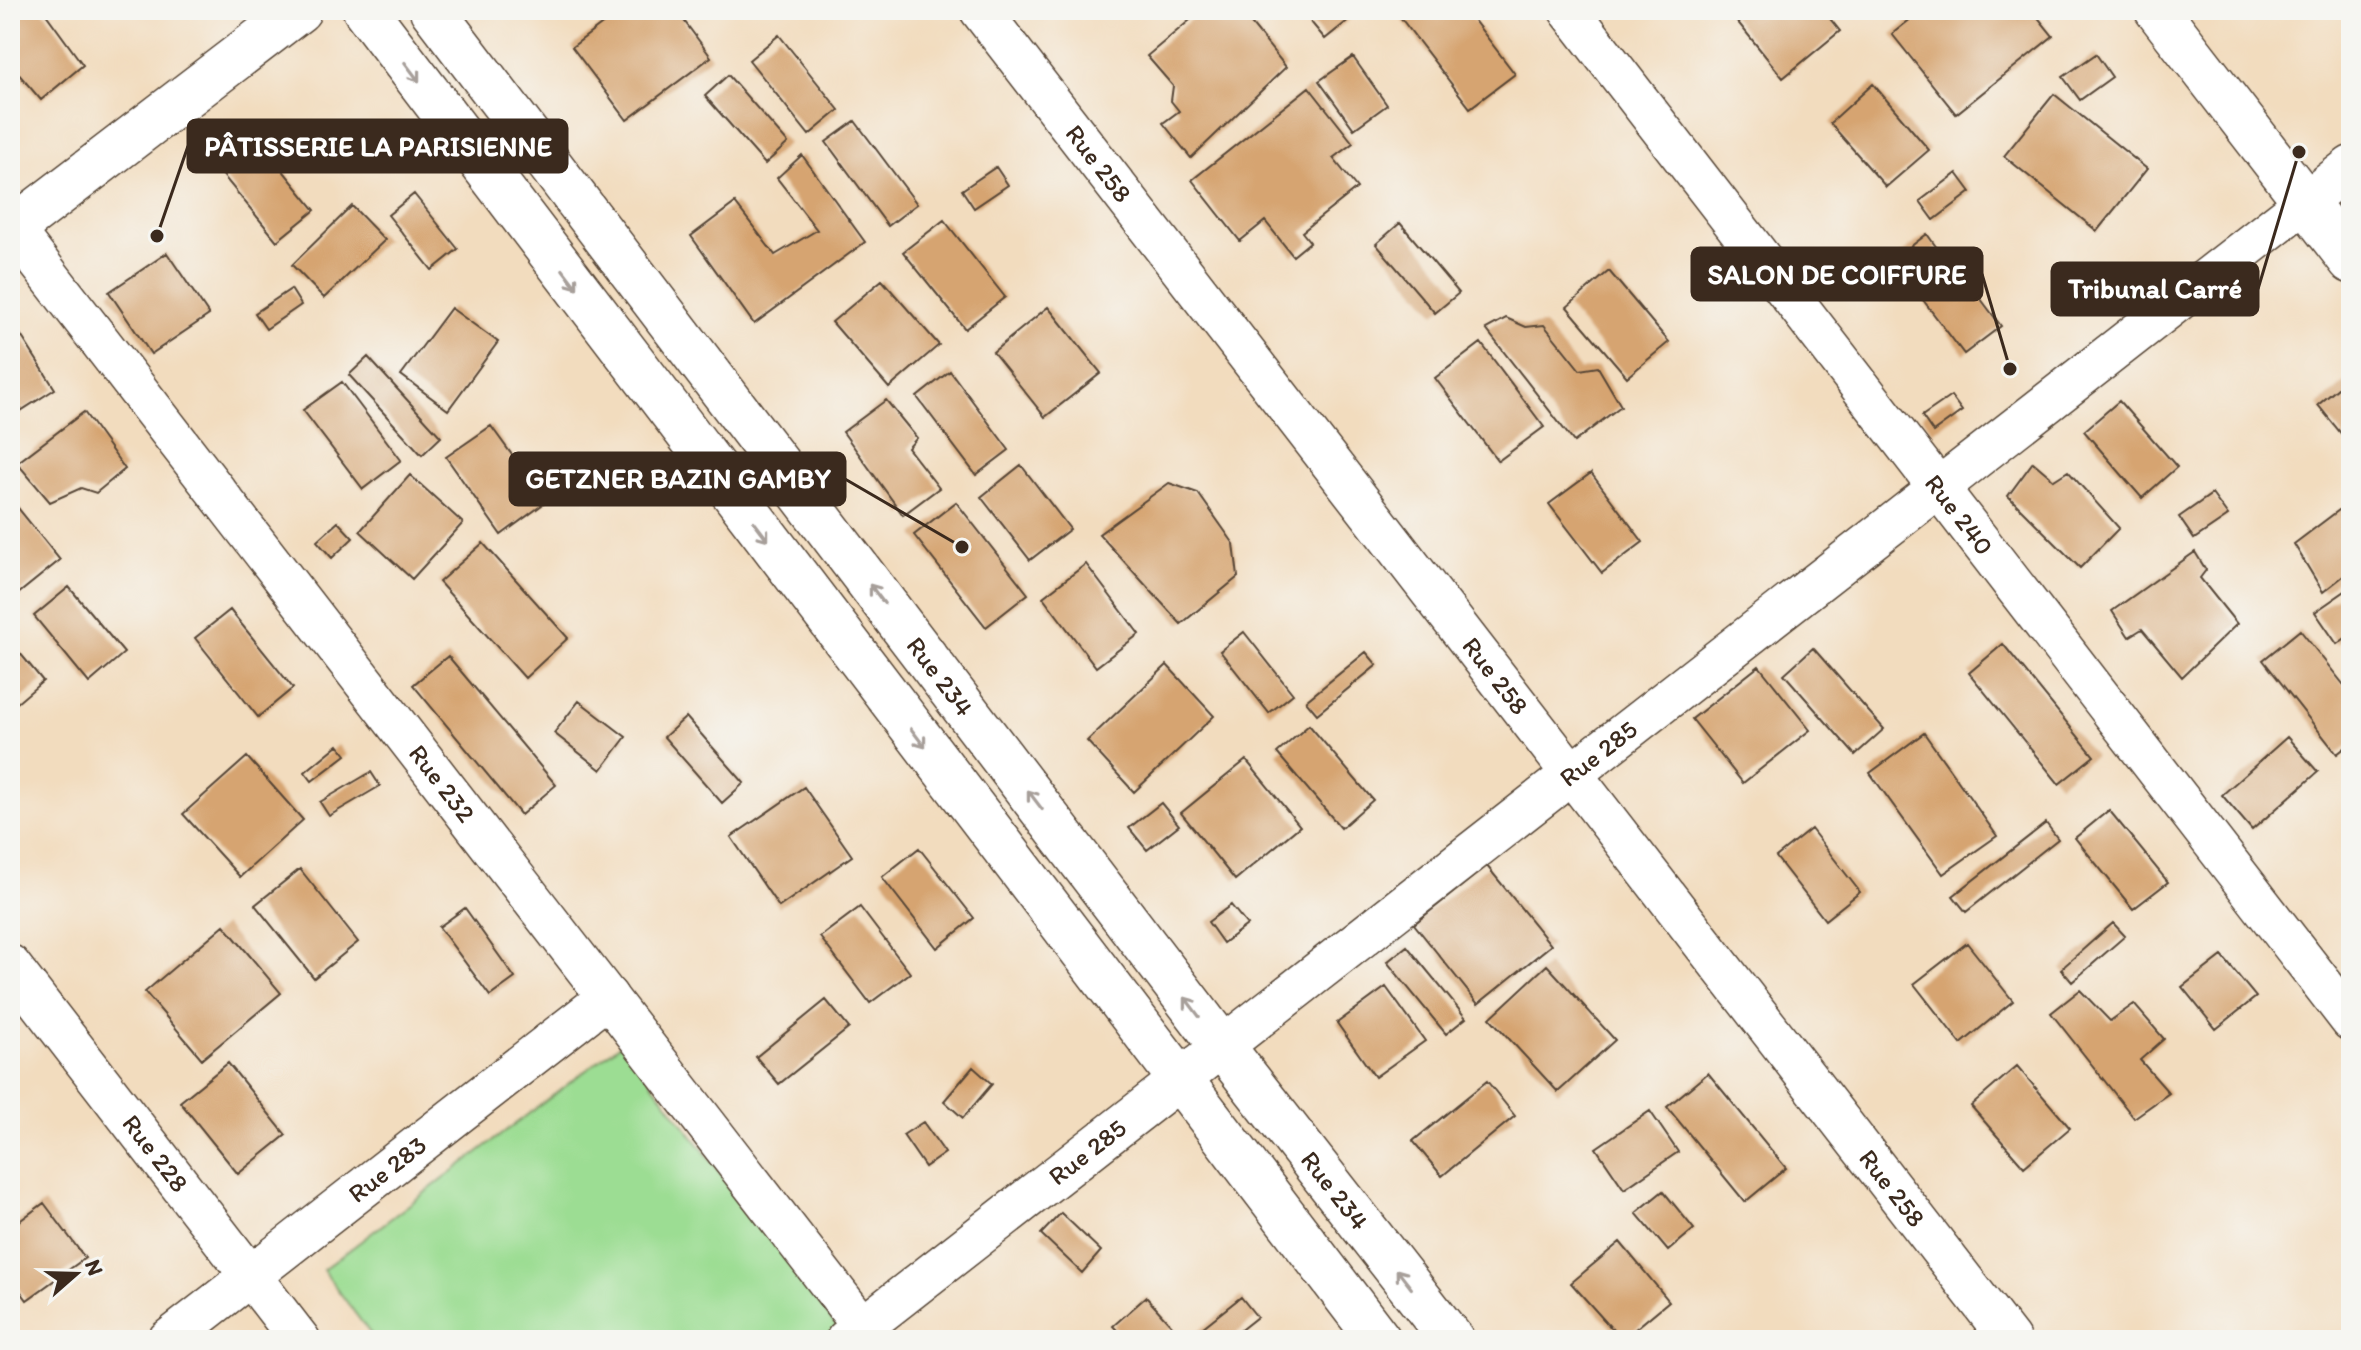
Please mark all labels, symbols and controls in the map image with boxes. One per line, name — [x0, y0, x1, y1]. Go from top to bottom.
one-way arrow — [404, 61, 421, 82]
street label: Rue 258 — [1059, 118, 1139, 209]
callout: PÂTISSERIE LA PARISIENNE — [188, 120, 567, 172]
text: PÂTISSERIE LA PARISIENNE — [204, 129, 552, 163]
callout: SALON DE COIFFURE — [1692, 248, 1982, 300]
text: SALON DE COIFFURE — [1707, 257, 1967, 291]
callout: Tribunal Carré — [2052, 263, 2258, 315]
one-way arrow — [561, 268, 578, 289]
text: Tribunal Carré — [2067, 271, 2242, 305]
callout: GETZNER BAZIN GAMBY — [510, 453, 845, 505]
text: GETZNER BAZIN GAMBY — [525, 461, 832, 495]
street label: Rue 240 — [1918, 468, 2001, 561]
one-way arrow — [753, 519, 770, 541]
one-way arrow — [868, 584, 885, 605]
street label: Rue 234 — [900, 630, 981, 723]
street label: Rue 258 — [1455, 630, 1536, 721]
street label: Rue 285 — [1553, 713, 1643, 793]
one-way arrow — [910, 726, 927, 748]
street label: Rue 232 — [402, 738, 482, 829]
one-way arrow — [1026, 790, 1043, 811]
one-way arrow — [1184, 997, 1201, 1018]
street label: Rue 228 — [115, 1108, 196, 1199]
street label: Rue 285 — [1042, 1112, 1133, 1192]
street label: Rue 283 — [342, 1129, 433, 1210]
street label: Rue 258 — [1852, 1143, 1932, 1233]
street label: Rue 234 — [1294, 1144, 1376, 1237]
north arrow — [36, 1234, 116, 1314]
text: N — [79, 1256, 110, 1279]
one-way arrow — [1395, 1268, 1412, 1290]

